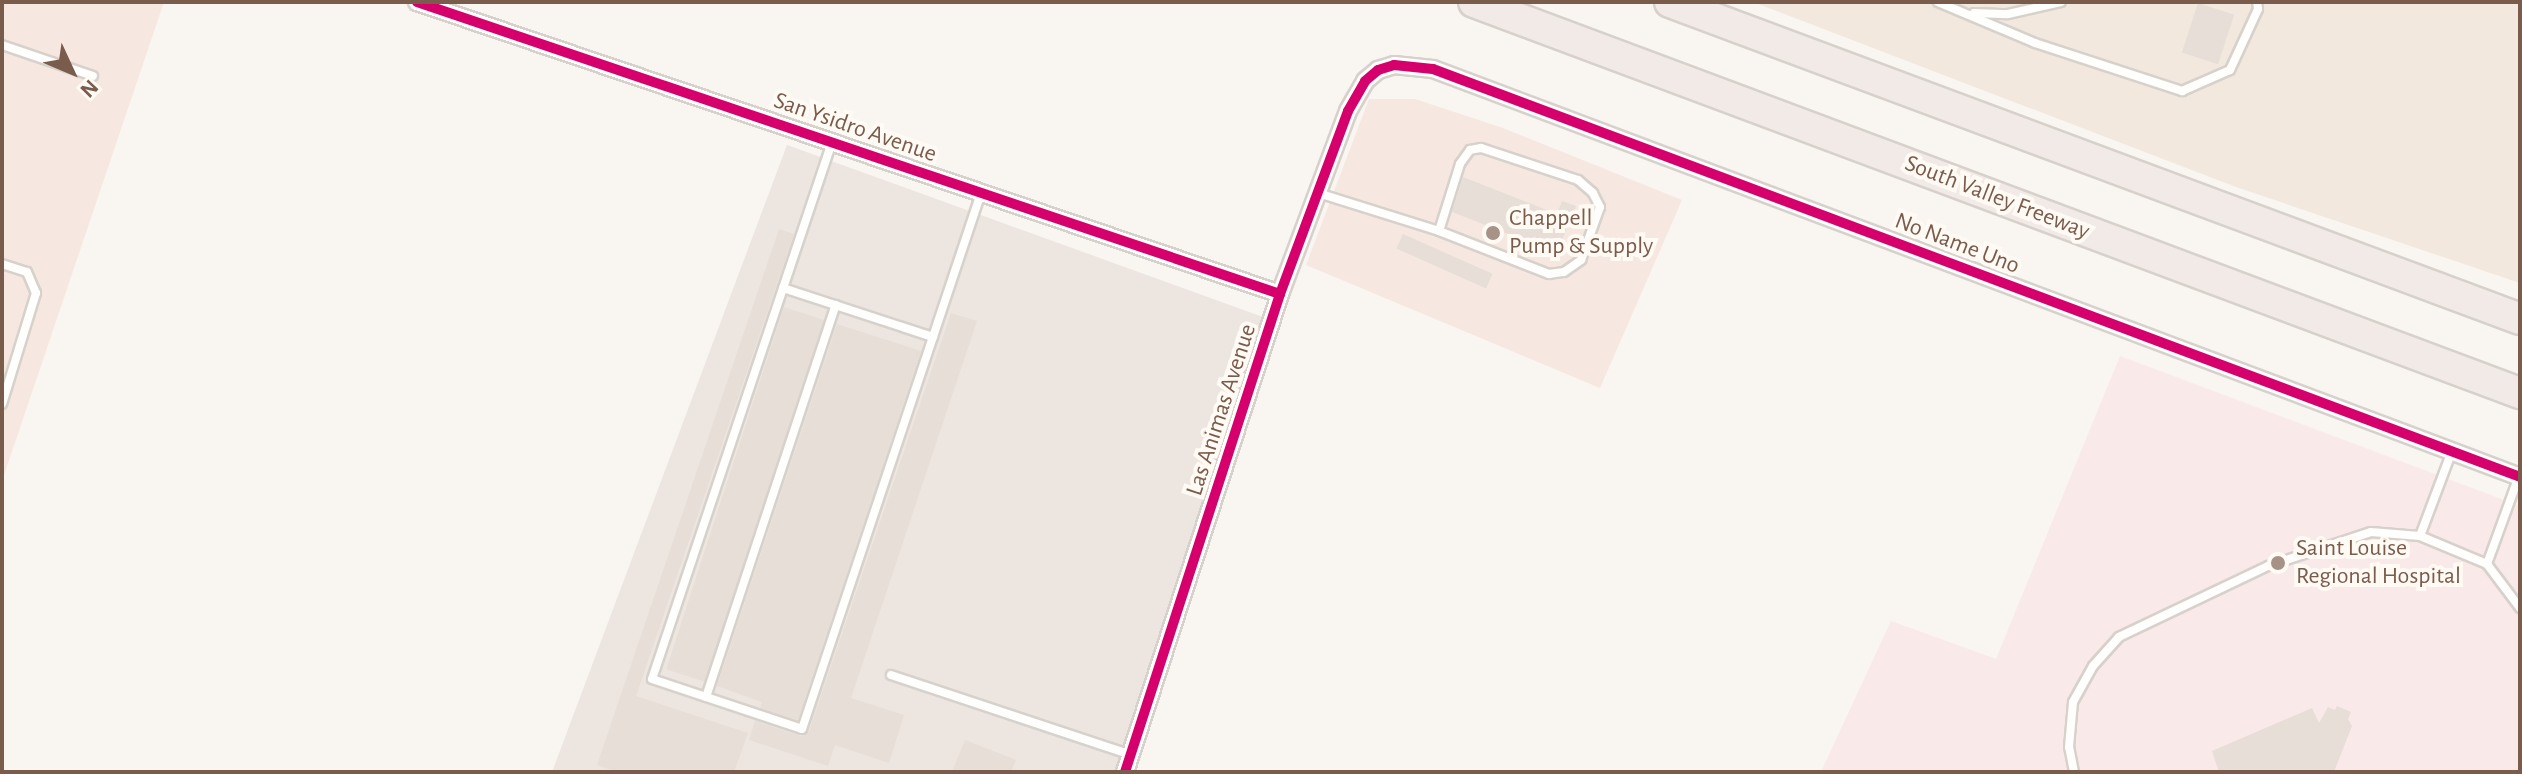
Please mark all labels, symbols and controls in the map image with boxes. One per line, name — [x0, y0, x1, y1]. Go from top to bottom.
north arrow — [32, 32, 112, 112]
text: N — [76, 76, 102, 102]
street label: San Ysidro Avenue — [770, 87, 940, 169]
street label: South Valley Freeway — [1901, 150, 2093, 246]
place label: Chappell Pump & Supply — [1509, 205, 1653, 261]
street label: No Name Uno — [1891, 207, 2023, 281]
marker: Chappell Pump & Supply — [1484, 224, 1502, 242]
street label: Las Animas Avenue — [1181, 321, 1263, 499]
place label: Saint Louise Regional Hospital — [2296, 535, 2461, 591]
marker: Saint Louise Regional Hospital — [2267, 552, 2289, 574]

